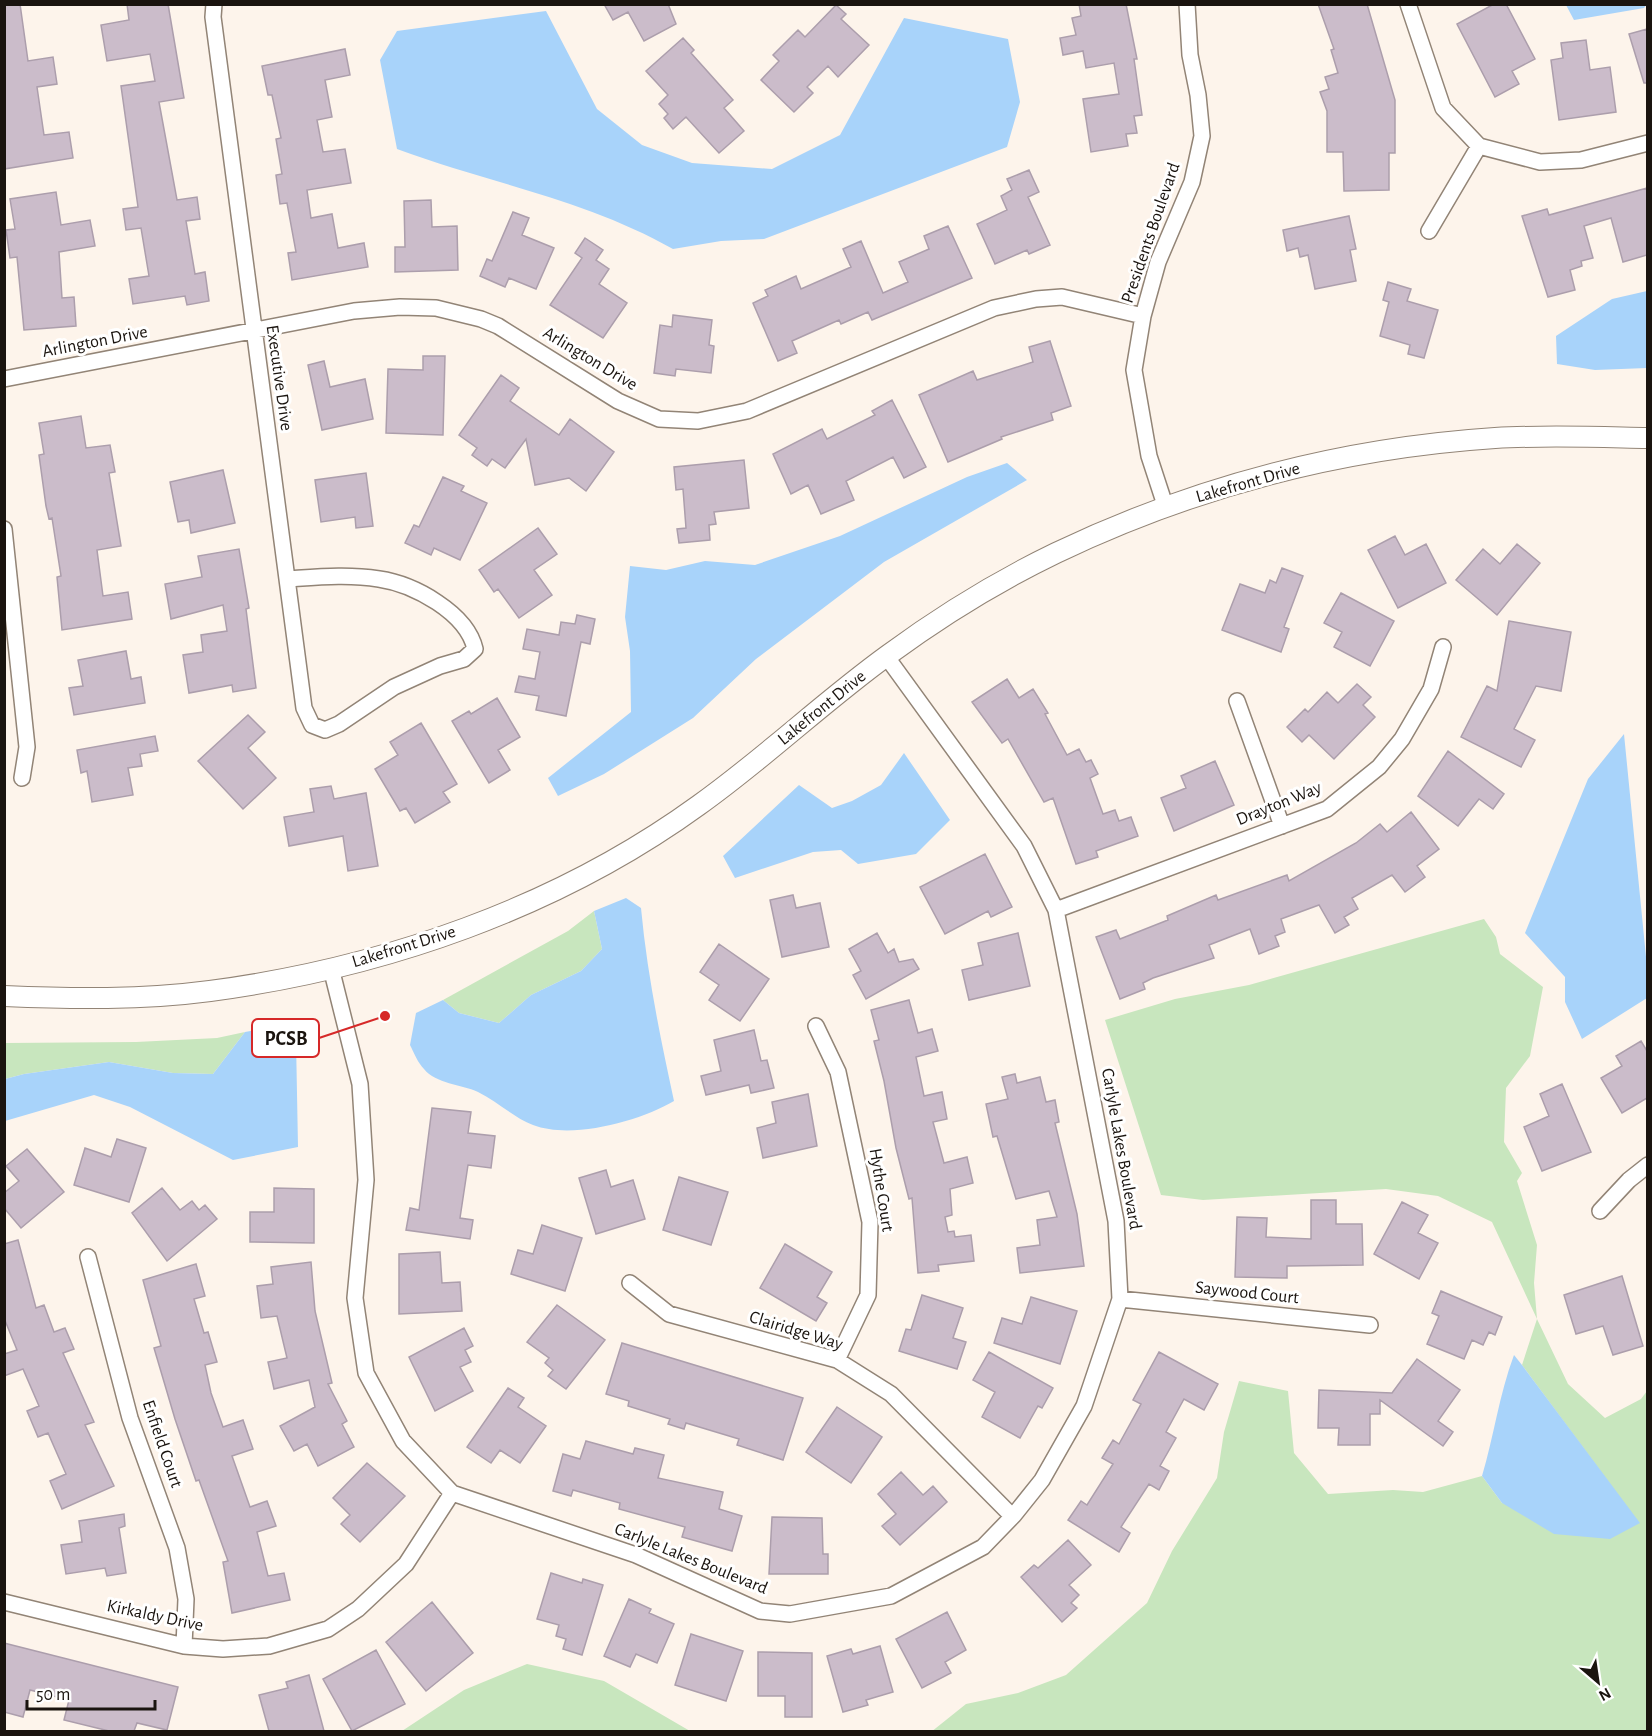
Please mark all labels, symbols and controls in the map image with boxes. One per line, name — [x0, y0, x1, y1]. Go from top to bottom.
street label: Presidents Boulevard — [1119, 160, 1183, 306]
street label: Arlington Drive — [41, 323, 149, 361]
street label: Executive Drive — [263, 324, 295, 432]
street label: Arlington Drive — [540, 324, 640, 394]
street label: Lakefront Drive — [1194, 460, 1302, 506]
street label: Lakefront Drive — [775, 667, 869, 749]
street label: Drayton Way — [1234, 779, 1325, 829]
street label: Lakefront Drive — [350, 923, 458, 971]
callout: PCSB — [252, 1019, 319, 1057]
text: PCSB — [265, 1029, 307, 1049]
street label: Carlyle Lakes Boulevard — [1098, 1067, 1144, 1231]
street label: Hythe Court — [866, 1147, 897, 1233]
street label: Saywood Court — [1194, 1279, 1300, 1307]
street label: Clairidge Way — [747, 1308, 845, 1354]
street label: Enfield Court — [139, 1398, 185, 1490]
street label: Carlyle Lakes Boulevard — [612, 1520, 770, 1598]
street label: Kirkaldy Drive — [105, 1597, 205, 1635]
north arrow — [1568, 1652, 1628, 1712]
scale bar — [27, 1673, 154, 1711]
text: N — [1596, 1685, 1614, 1704]
text: 50 m — [36, 1686, 70, 1704]

